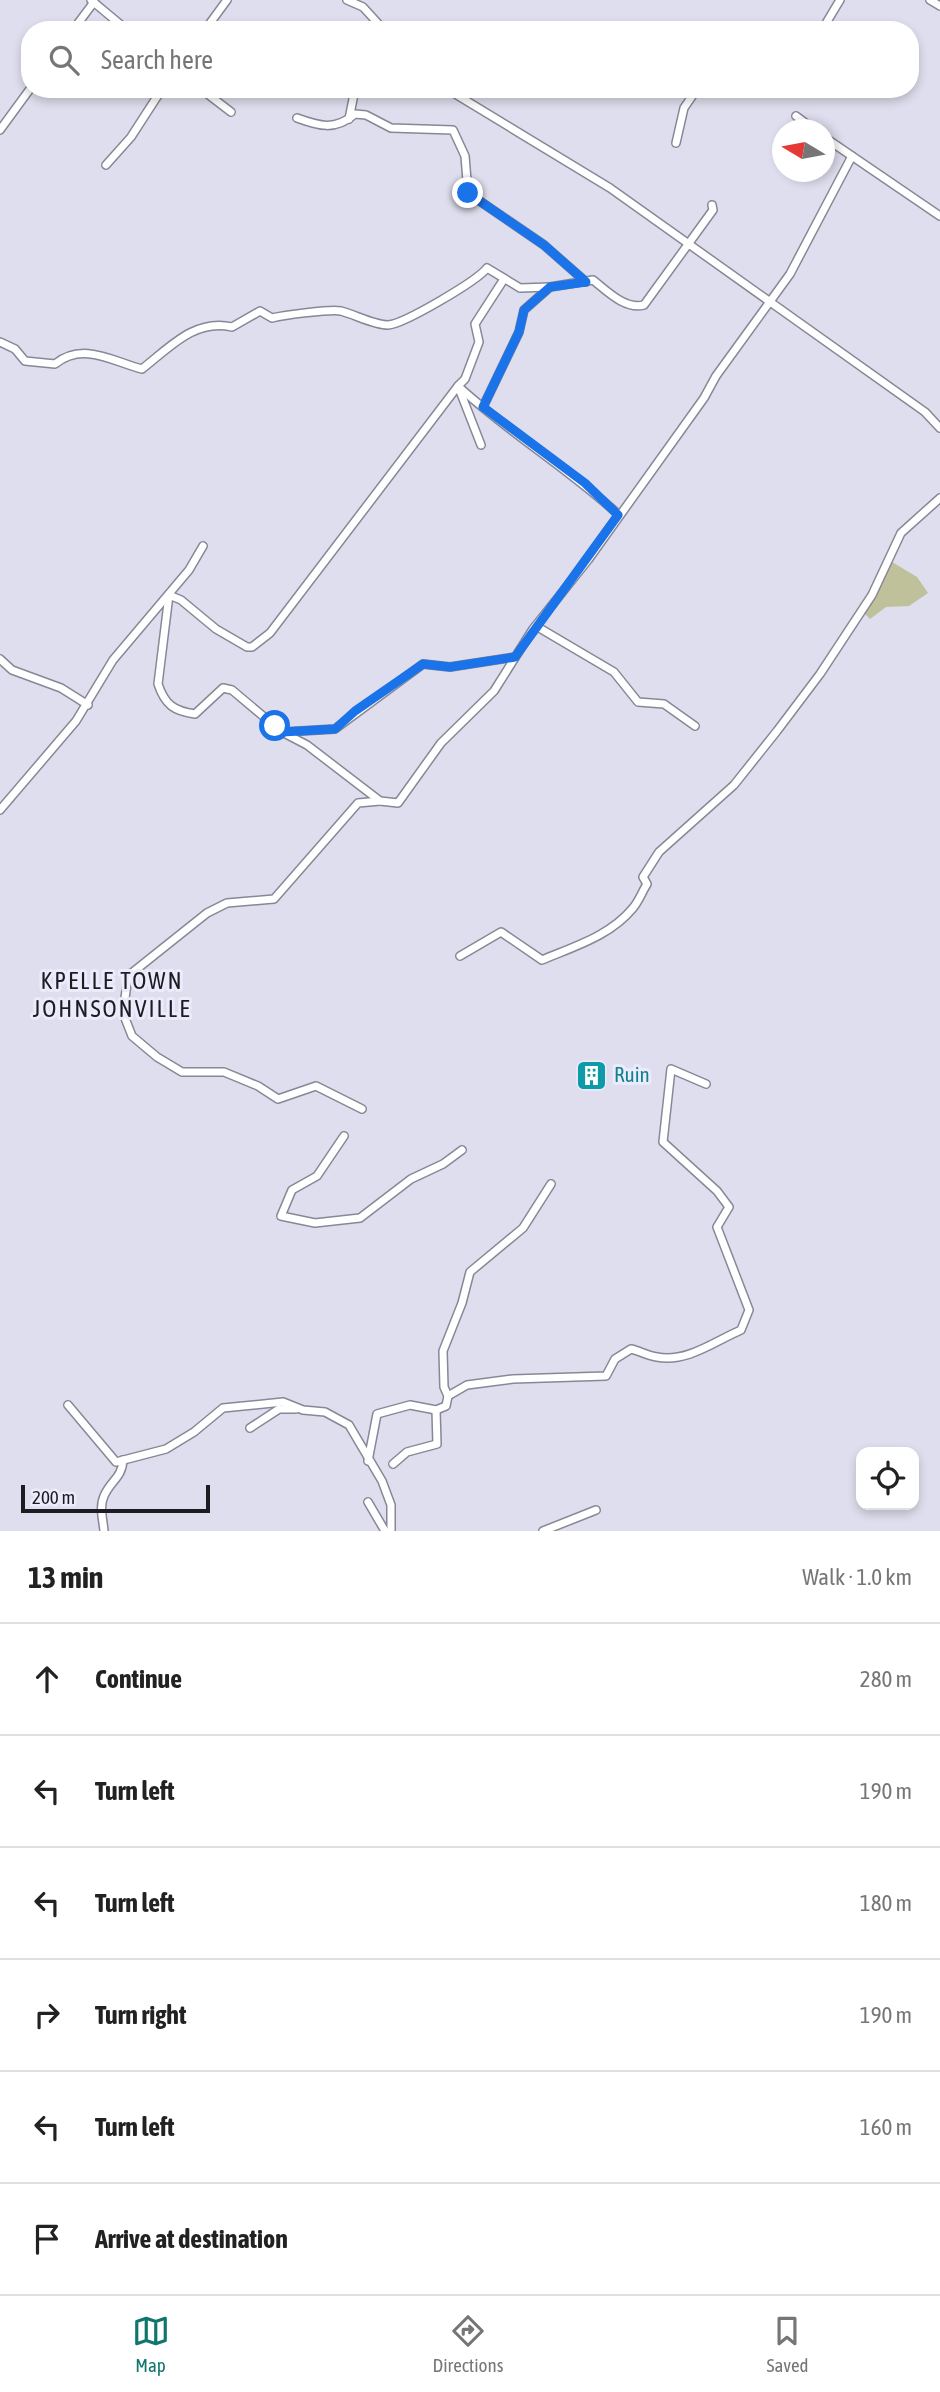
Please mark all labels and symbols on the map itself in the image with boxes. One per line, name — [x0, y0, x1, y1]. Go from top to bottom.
north arrow — [772, 119, 835, 182]
route end — [452, 177, 483, 208]
route start — [259, 710, 290, 741]
district label: KPELLE TOWN JOHNSONVILLE — [33, 967, 191, 1022]
building icon: Ruin — [574, 1058, 608, 1092]
place label: Ruin — [614, 1062, 650, 1086]
scale bar — [21, 1482, 210, 1514]

